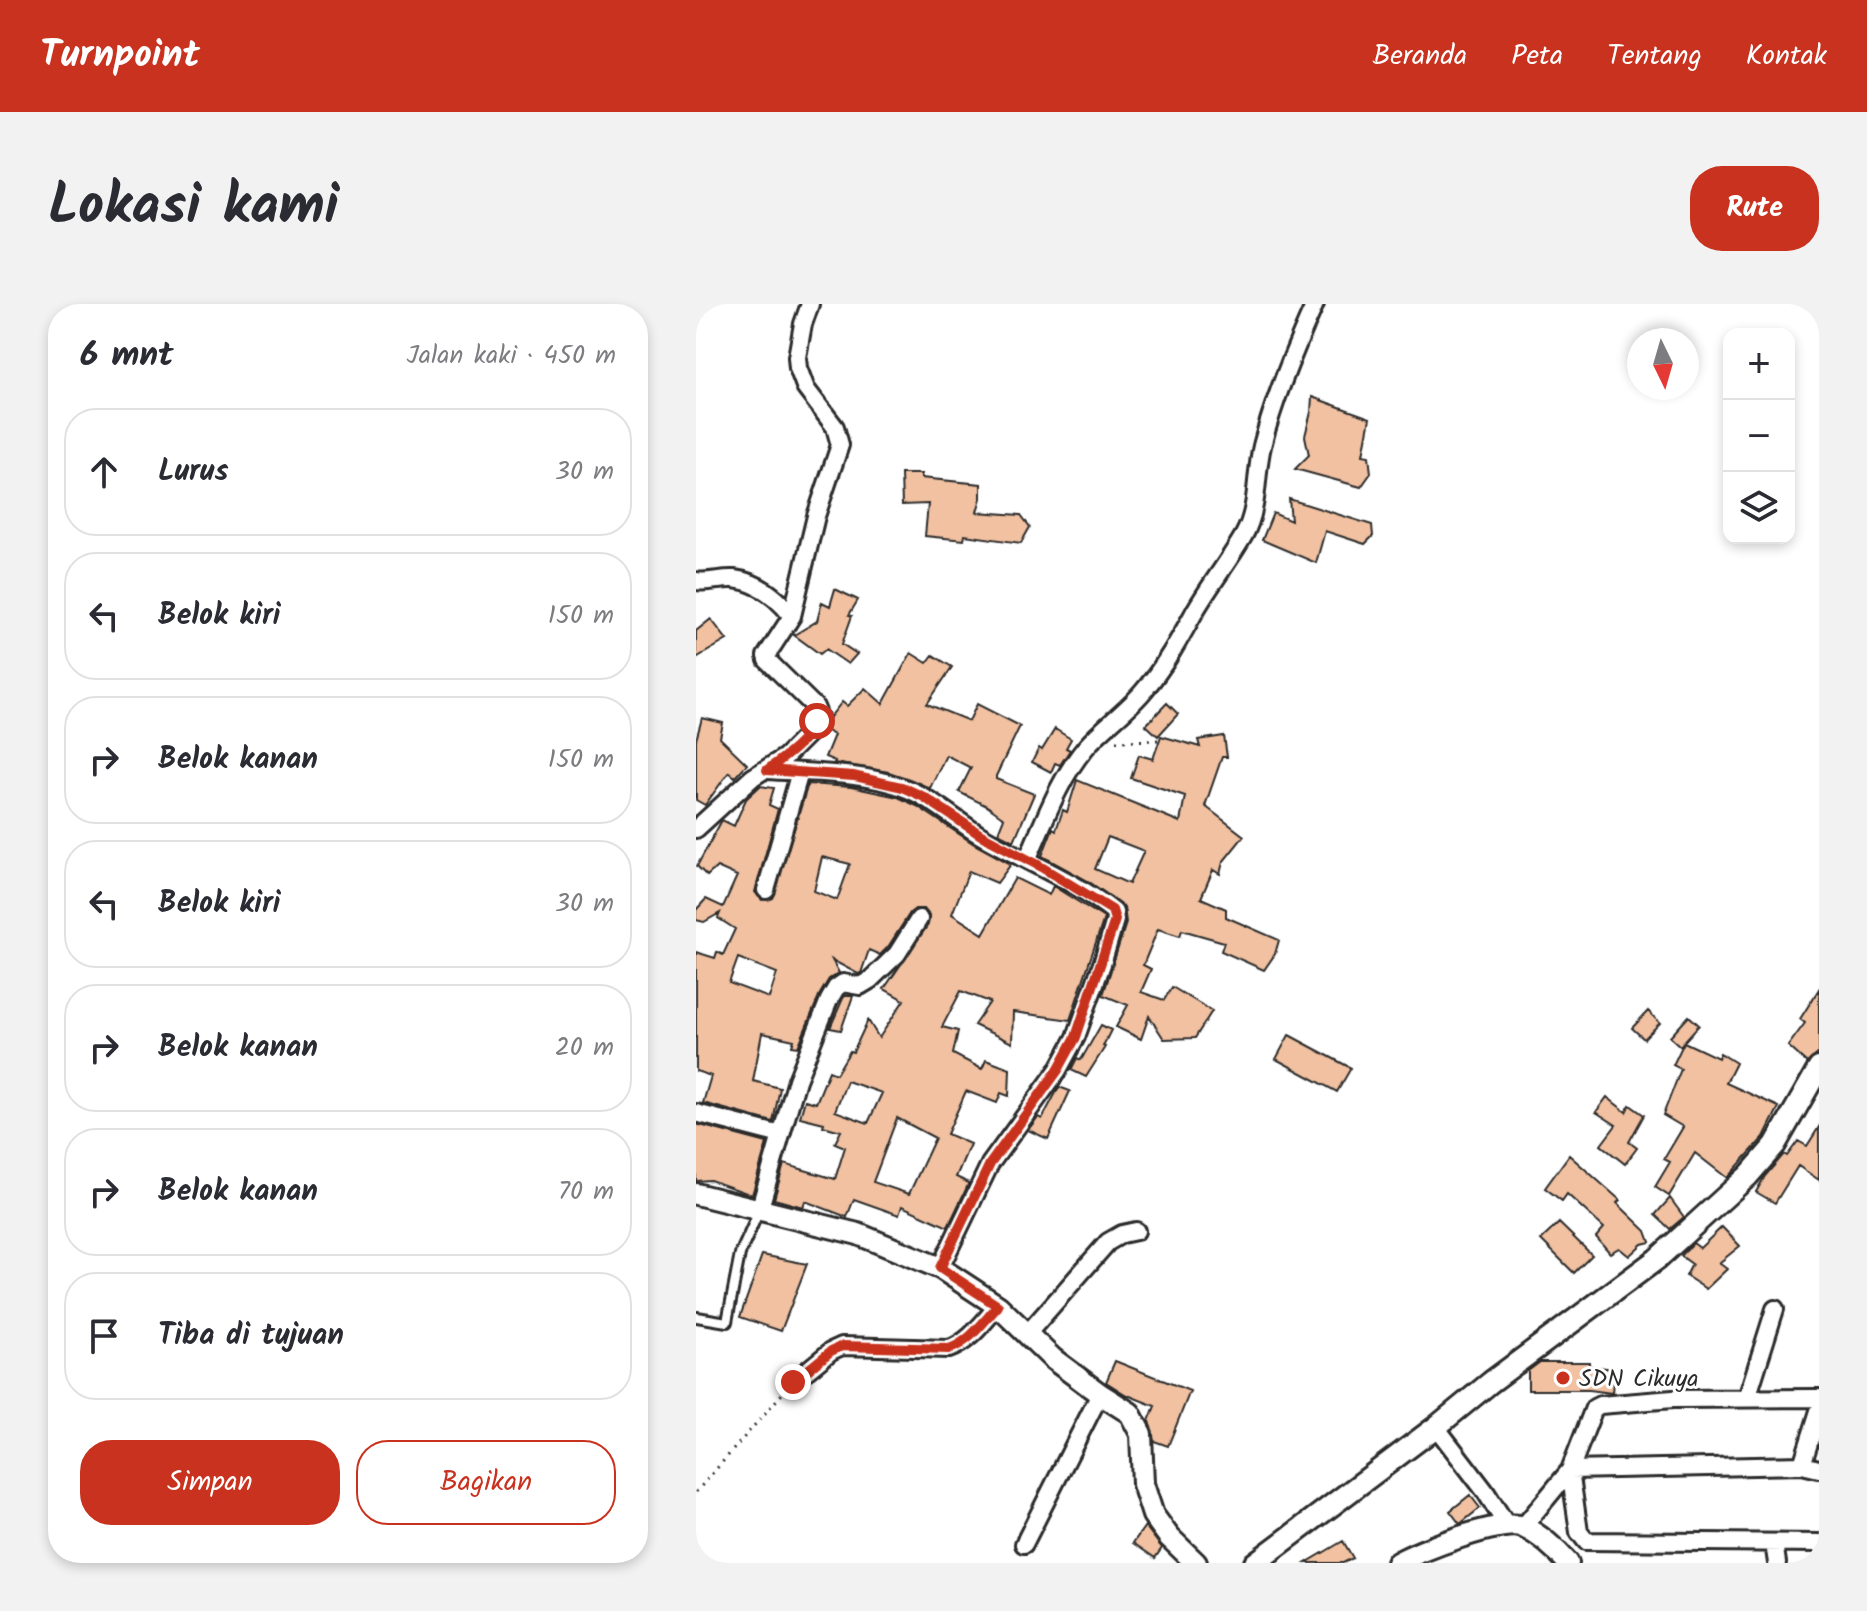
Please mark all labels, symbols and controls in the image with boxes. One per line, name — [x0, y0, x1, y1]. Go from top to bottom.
text: Turnpoint — [40, 26, 200, 86]
text: Beranda — [1372, 34, 1467, 79]
text: Peta — [1511, 34, 1563, 79]
text: Tentang — [1607, 34, 1702, 79]
text: Kontak — [1746, 34, 1827, 79]
text: Lokasi kami — [48, 163, 339, 253]
button: Rute — [1690, 166, 1819, 251]
north arrow — [1627, 328, 1699, 400]
map controls — [1723, 328, 1795, 544]
button: + — [1723, 328, 1795, 400]
text: 6 mnt — [80, 329, 174, 383]
text: Jalan kaki · 450 m — [407, 335, 616, 377]
button: − — [1723, 400, 1795, 472]
text: Lurus — [158, 448, 228, 496]
icon: ahead — [82, 450, 126, 494]
text: 30 m — [555, 451, 614, 493]
button: layers — [1723, 472, 1795, 544]
text: Belok kiri — [158, 592, 281, 640]
icon: left — [82, 594, 126, 638]
text: 150 m — [548, 595, 614, 637]
route start — [799, 703, 835, 739]
text: Belok kanan — [158, 736, 318, 784]
icon: right — [82, 738, 126, 782]
text: 150 m — [548, 739, 614, 781]
text: Belok kiri — [158, 880, 281, 928]
icon: left — [82, 882, 126, 926]
text: 30 m — [555, 883, 614, 925]
text: Belok kanan — [158, 1024, 318, 1072]
icon: right — [82, 1026, 126, 1070]
text: 20 m — [555, 1027, 614, 1069]
text: Belok kanan — [158, 1168, 318, 1216]
icon: right — [82, 1170, 126, 1214]
text: 70 m — [558, 1171, 614, 1213]
text: Tiba di tujuan — [158, 1312, 344, 1360]
icon: arrive — [82, 1314, 126, 1358]
place label: SDN Cikuya — [1579, 1360, 1699, 1399]
route end — [775, 1364, 811, 1400]
marker: SDN Cikuya — [1554, 1369, 1572, 1387]
button: Simpan — [80, 1440, 340, 1525]
button: Bagikan — [356, 1440, 616, 1525]

